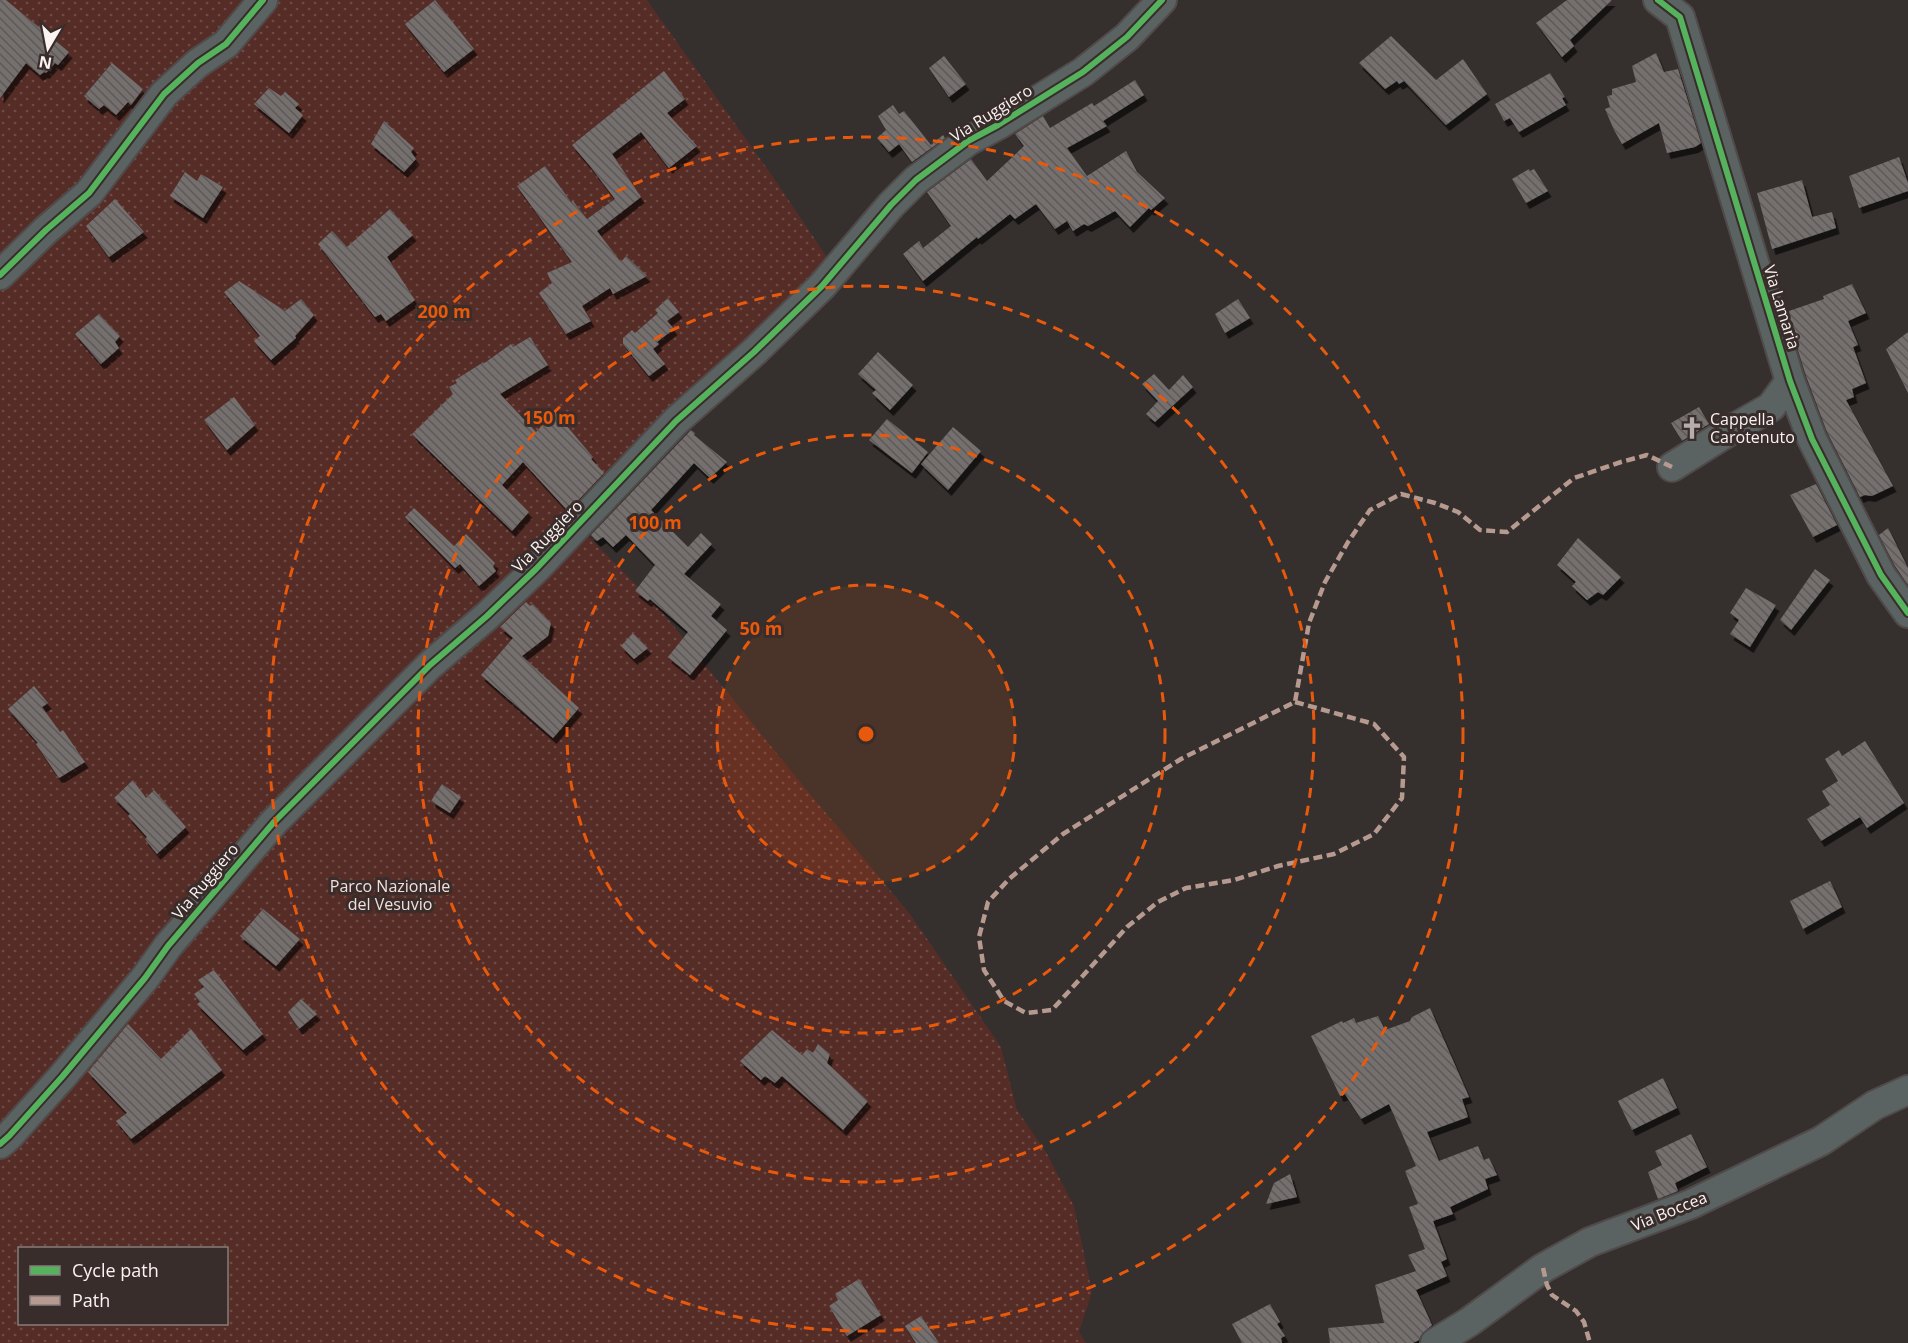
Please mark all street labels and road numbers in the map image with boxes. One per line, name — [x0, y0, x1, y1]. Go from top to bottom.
street label: Via Ruggiero — [946, 79, 1036, 147]
street label: Via Lamaria — [1759, 262, 1805, 352]
street label: Via Ruggiero — [507, 495, 587, 577]
street label: Via Ruggiero — [167, 838, 243, 924]
street label: Via Boccea — [1628, 1186, 1710, 1236]

